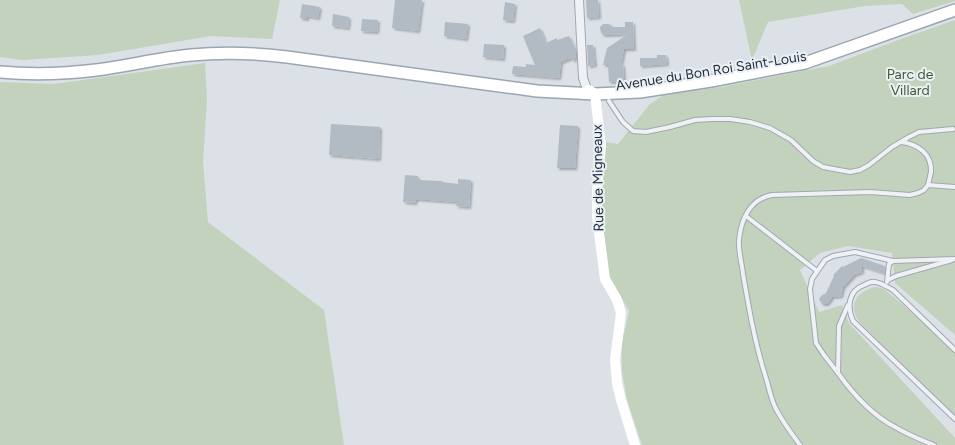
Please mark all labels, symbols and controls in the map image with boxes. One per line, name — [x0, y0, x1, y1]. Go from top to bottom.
street label: Avenue du Bon Roi Saint-Louis — [614, 48, 808, 94]
park label: Parc de Villard — [887, 66, 934, 99]
street label: Rue de Migneaux — [589, 124, 607, 232]

